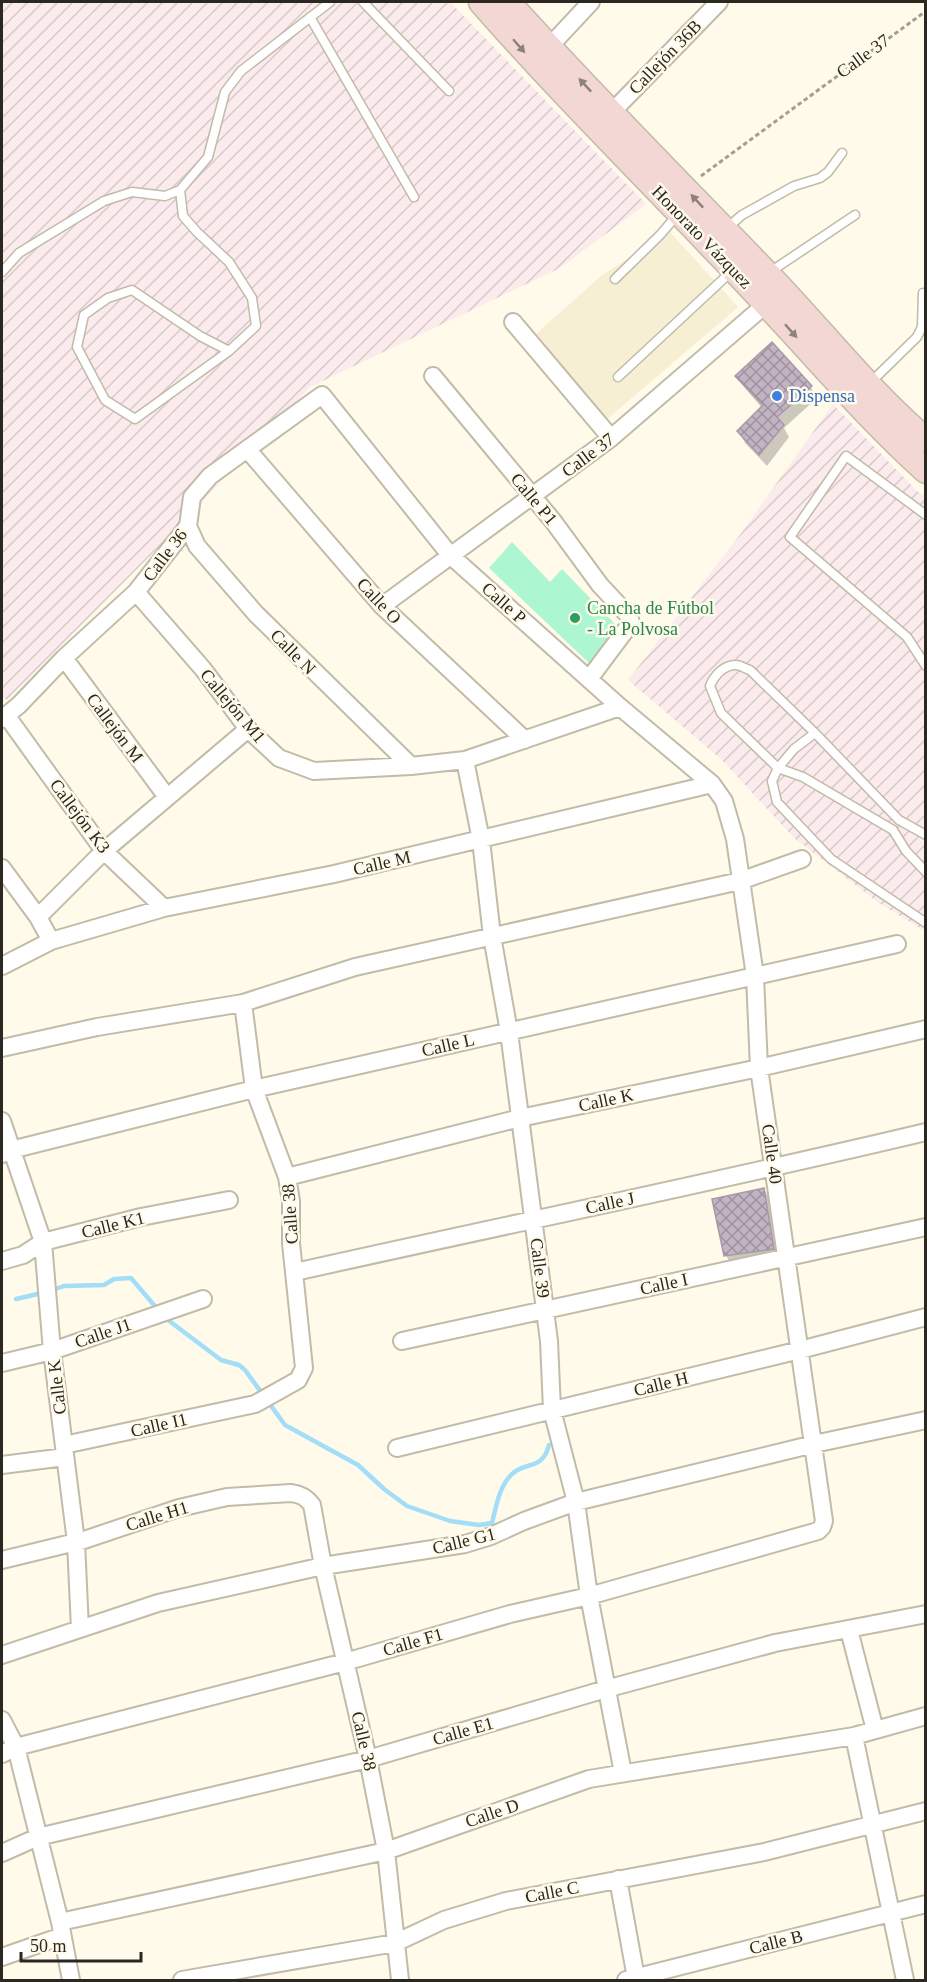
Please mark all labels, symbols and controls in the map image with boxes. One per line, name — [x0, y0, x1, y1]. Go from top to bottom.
street label: Callejón 36B — [625, 16, 705, 98]
street label: Calle 37 — [833, 30, 893, 82]
one-way arrow — [512, 38, 525, 53]
one-way arrow — [578, 78, 592, 93]
street label: Honorato Vázquez — [648, 181, 756, 293]
one-way arrow — [690, 193, 704, 208]
one-way arrow — [784, 323, 797, 338]
place label: Dispensa — [789, 386, 855, 406]
marker: Dispensa — [770, 389, 784, 403]
street label: Calle 37 — [558, 429, 618, 481]
street label: Calle P1 — [507, 469, 561, 529]
street label: Calle 36 — [139, 525, 191, 585]
street label: Calle O — [353, 574, 405, 628]
street label: Calle P — [478, 578, 530, 628]
place label: Cancha de Fútbol - La Polvosa — [587, 598, 714, 639]
marker: Cancha de Fútbol - La Polvosa — [568, 611, 582, 625]
street label: Calle N — [266, 625, 320, 679]
street label: Callejón M1 — [196, 665, 270, 747]
street label: Callejón M — [82, 689, 148, 767]
street label: Callejón K3 — [46, 775, 114, 857]
street label: Calle M — [351, 847, 413, 879]
street label: Calle L — [420, 1029, 476, 1061]
street label: Calle K — [577, 1084, 635, 1116]
street label: Calle 40 — [758, 1123, 786, 1185]
street label: Calle 38 — [278, 1183, 302, 1245]
street label: Calle J — [584, 1188, 636, 1218]
street label: Calle K1 — [79, 1207, 147, 1243]
street label: Calle 39 — [526, 1237, 554, 1299]
street label: Calle I — [638, 1269, 690, 1299]
street label: Calle J1 — [72, 1314, 134, 1352]
street label: Calle K — [44, 1358, 70, 1416]
street label: Calle H — [632, 1368, 690, 1400]
street label: Calle I1 — [129, 1409, 189, 1441]
street label: Calle H1 — [123, 1497, 191, 1535]
street label: Calle G1 — [430, 1523, 498, 1559]
street label: Calle F1 — [381, 1624, 445, 1660]
street label: Calle 38 — [347, 1709, 381, 1773]
street label: Calle E1 — [430, 1713, 496, 1749]
street label: Calle D — [463, 1795, 521, 1831]
street label: Calle C — [523, 1877, 581, 1907]
scale bar — [21, 1925, 141, 1963]
street label: Calle B — [747, 1926, 805, 1958]
text: 50 m — [30, 1936, 67, 1956]

